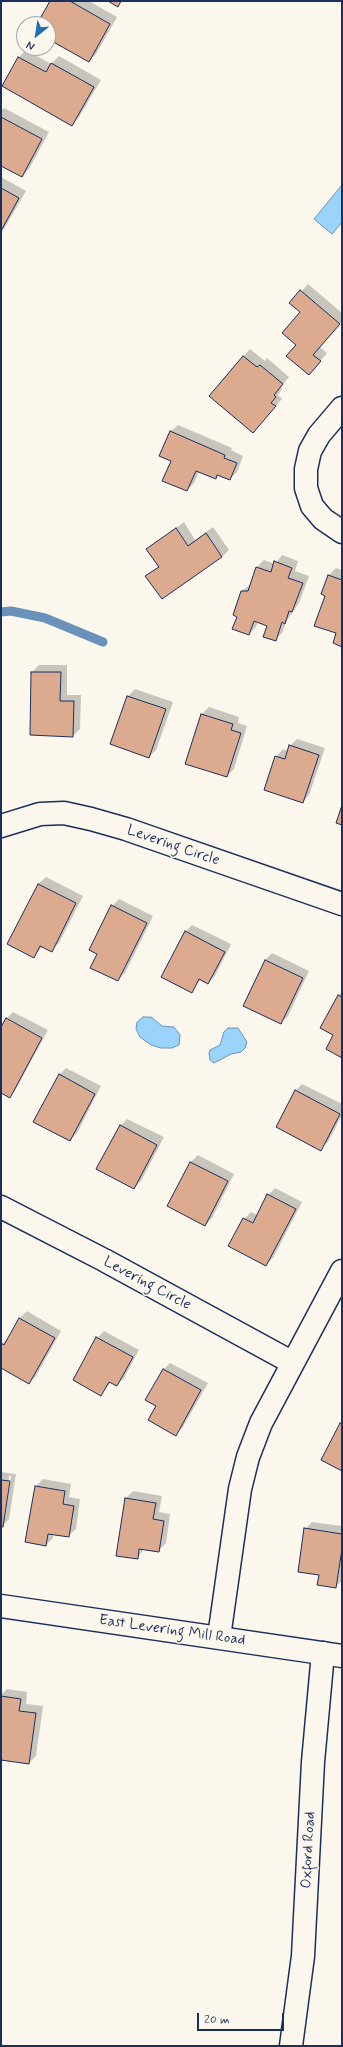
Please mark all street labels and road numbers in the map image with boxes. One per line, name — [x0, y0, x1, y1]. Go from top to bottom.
street label: Levering Circle — [124, 822, 222, 870]
street label: Levering Circle — [100, 1253, 194, 1315]
street label: East Levering Mill Road — [98, 1612, 246, 1650]
street label: Oxford Road — [298, 1811, 320, 1889]

